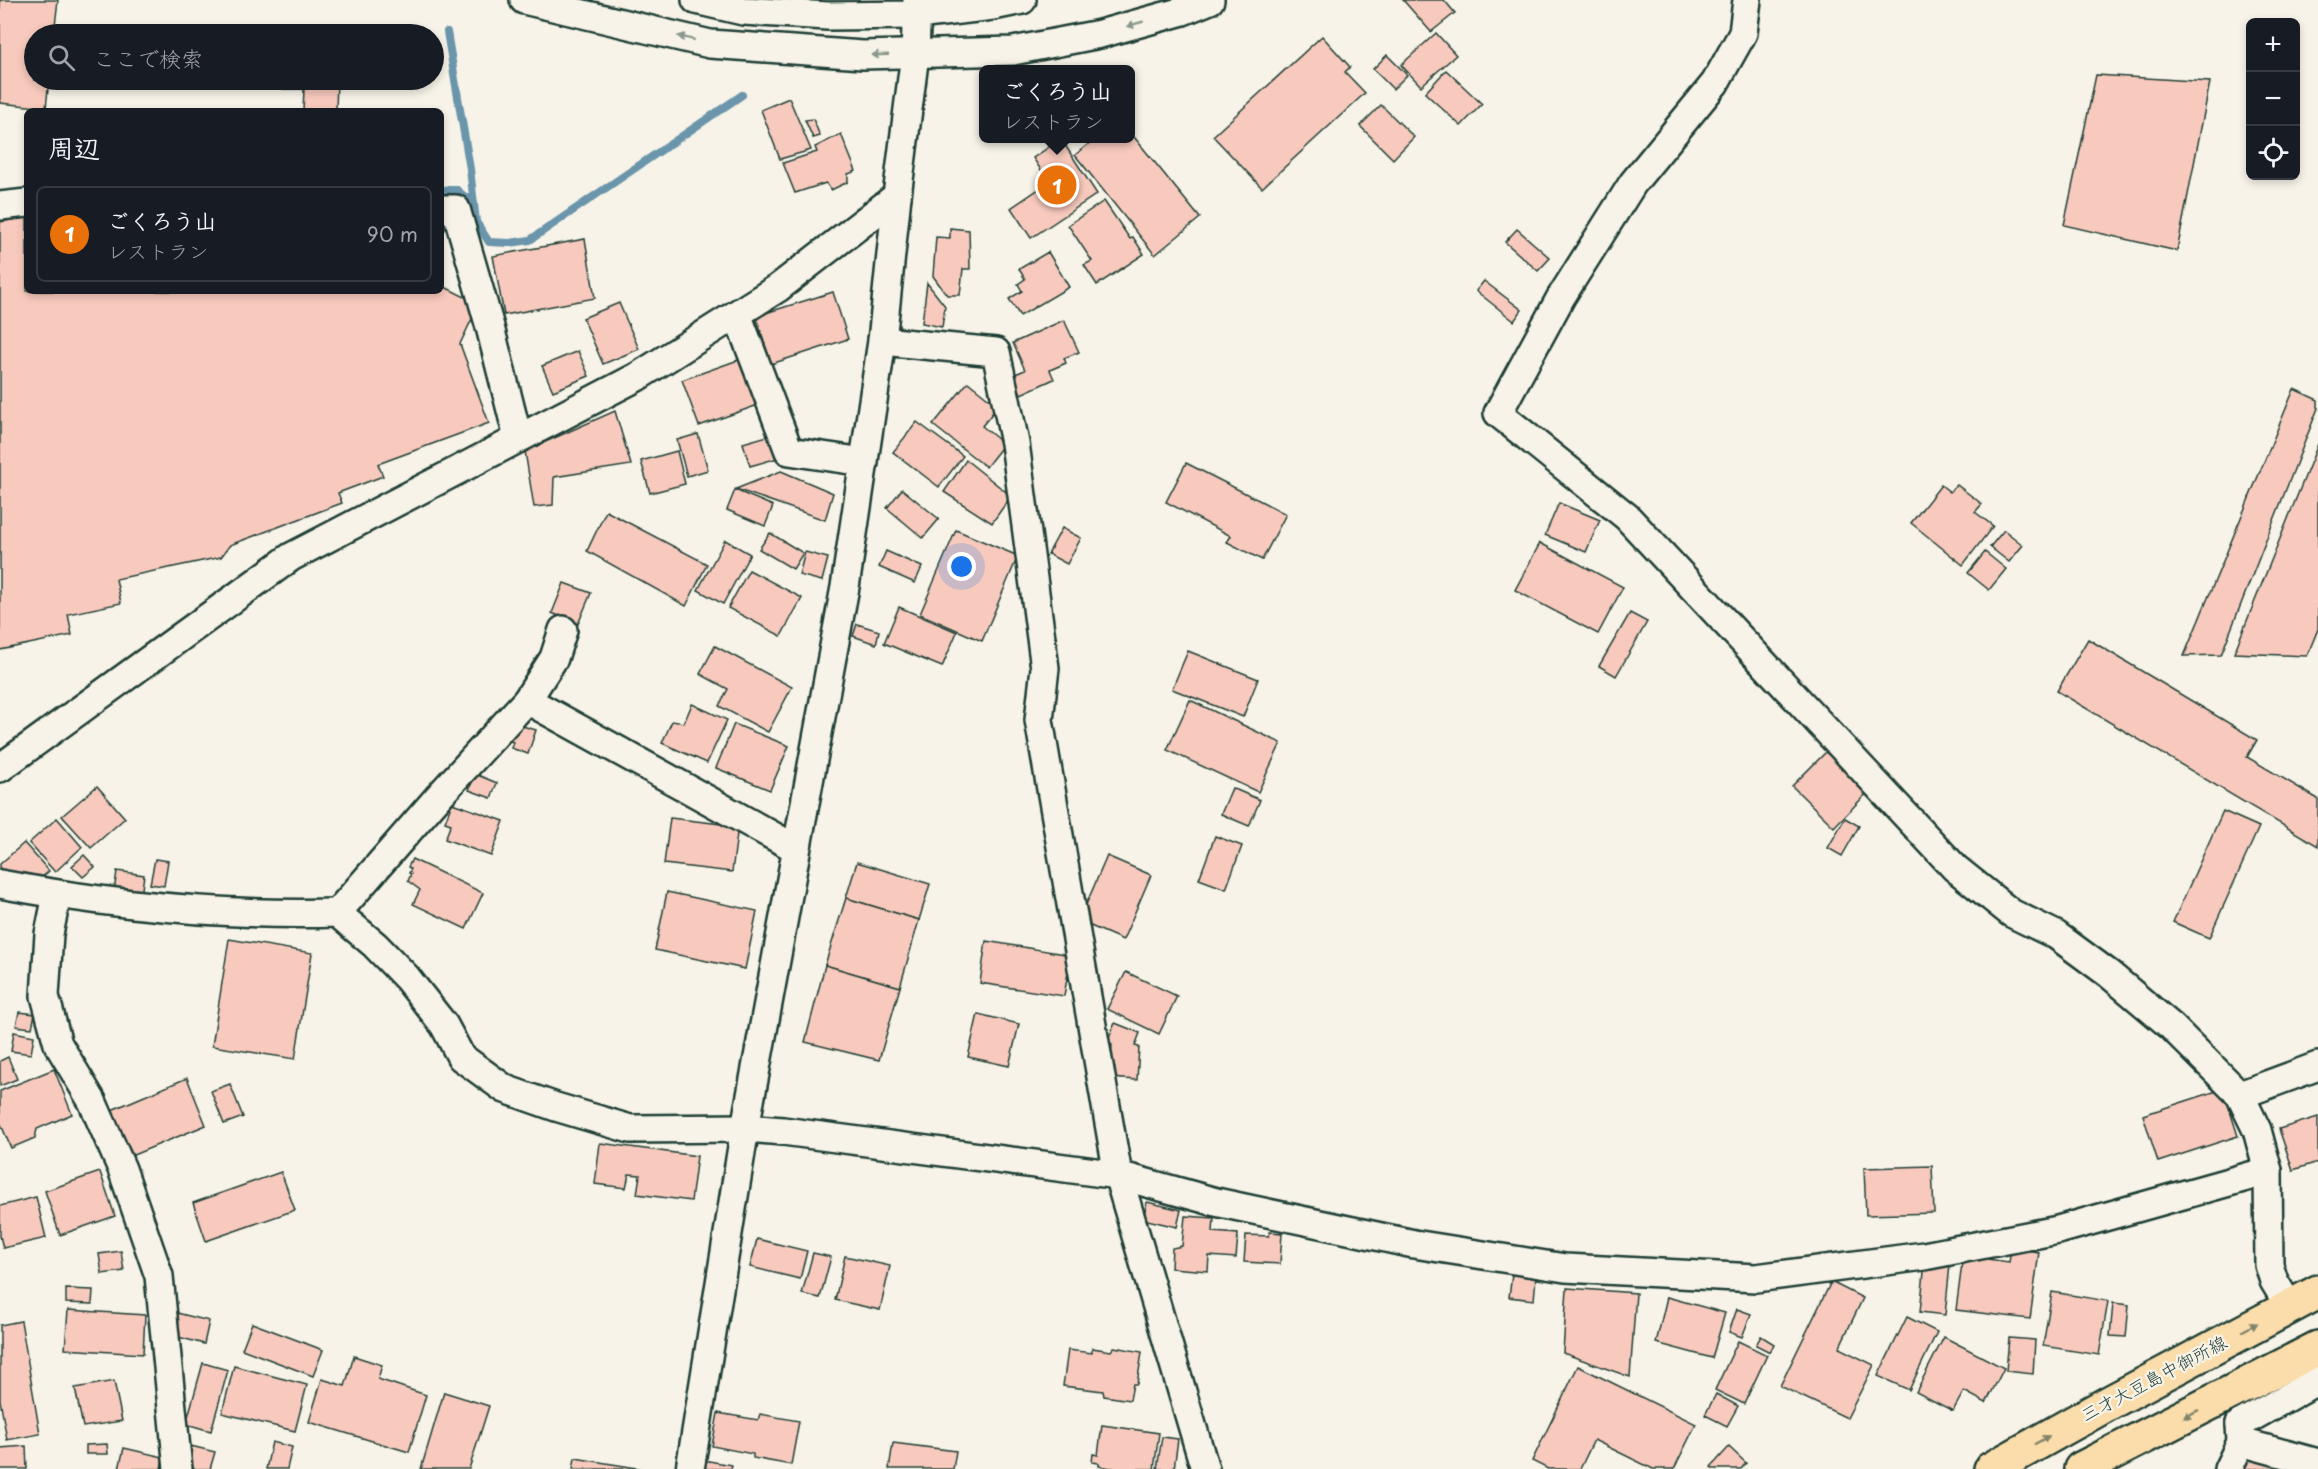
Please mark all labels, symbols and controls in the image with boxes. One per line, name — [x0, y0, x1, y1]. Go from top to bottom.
map controls — [2246, 18, 2300, 180]
button: + — [2246, 18, 2300, 72]
one-way arrow — [1126, 20, 1144, 29]
search box — [24, 24, 444, 90]
one-way arrow — [677, 33, 695, 43]
icon: search — [45, 41, 78, 74]
text: ここで検索 — [93, 41, 203, 74]
one-way arrow — [870, 50, 889, 59]
popup — [979, 65, 1135, 143]
button: − — [2246, 72, 2300, 126]
text: ごくろう山 — [1002, 73, 1112, 106]
text: レストラン — [1002, 106, 1104, 136]
button: locate — [2246, 126, 2300, 180]
text: 周辺 — [48, 128, 100, 167]
pin: 1 — [1038, 162, 1076, 207]
text: ごくろう山 — [107, 203, 217, 236]
text: 1 — [65, 219, 74, 249]
text: 90 m — [367, 219, 418, 249]
text: レストラン — [107, 236, 209, 266]
your location — [947, 552, 976, 581]
one-way arrow — [2242, 1322, 2259, 1332]
street label: 三才大豆島中御所線 — [2075, 1328, 2231, 1428]
one-way arrow — [2183, 1409, 2200, 1418]
one-way arrow — [2034, 1435, 2051, 1445]

